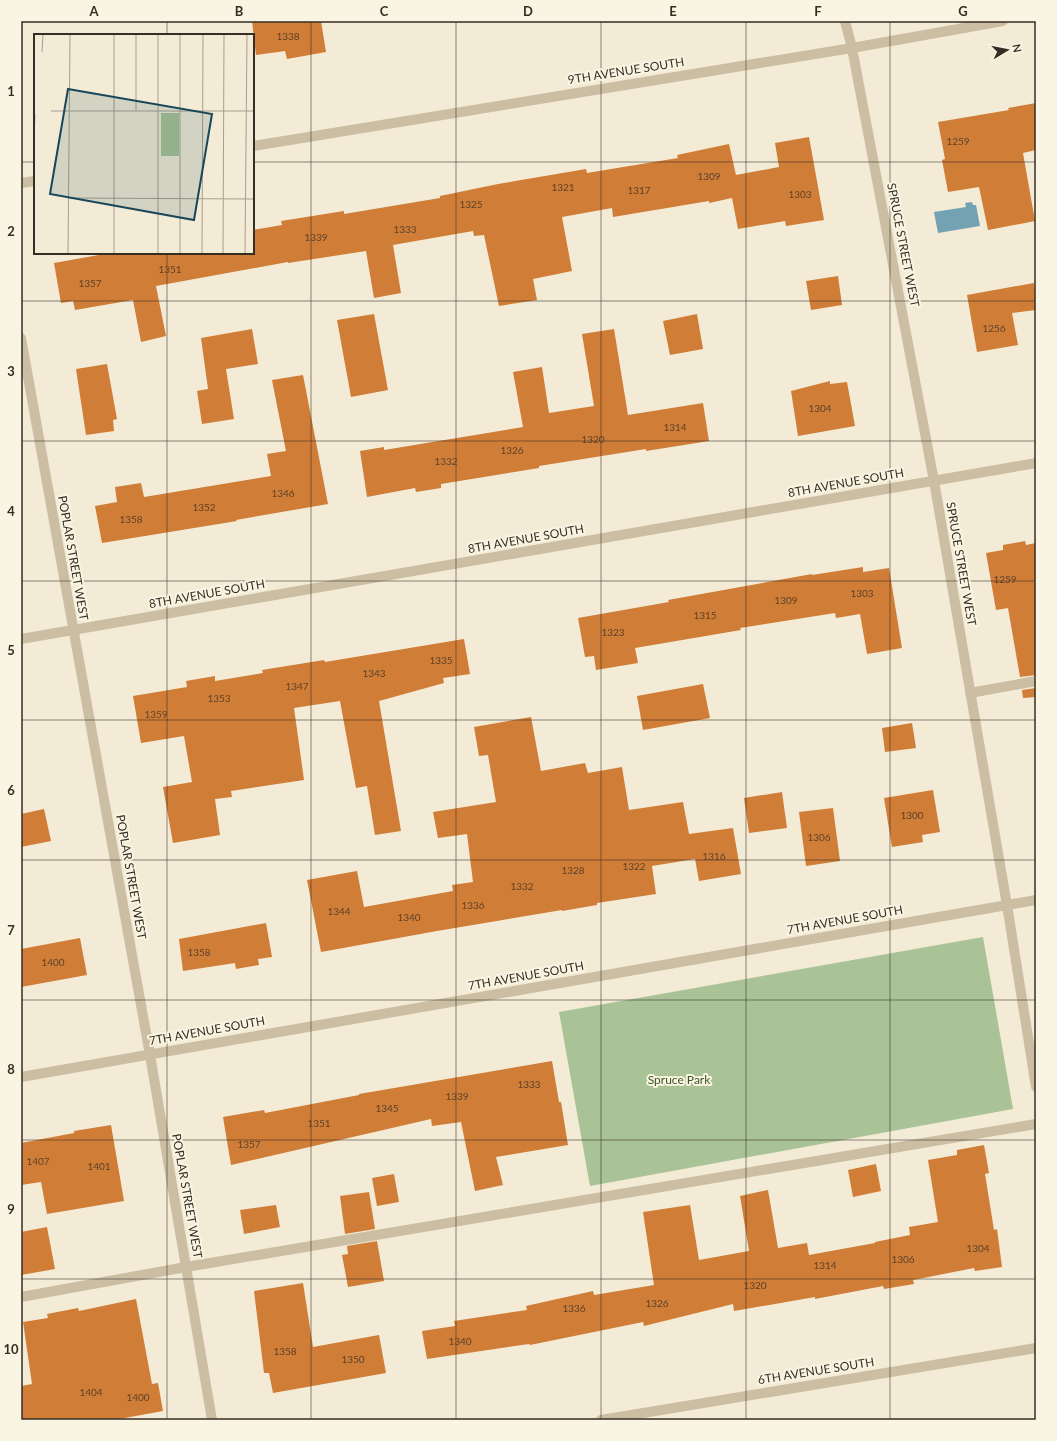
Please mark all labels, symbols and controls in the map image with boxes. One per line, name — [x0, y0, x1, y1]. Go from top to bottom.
text: A — [88, 3, 99, 19]
text: B — [235, 3, 244, 19]
text: C — [380, 3, 389, 19]
text: D — [523, 3, 533, 19]
text: E — [669, 3, 677, 19]
text: F — [814, 3, 822, 19]
text: G — [958, 3, 968, 19]
house number: 1338 — [276, 30, 300, 42]
north arrow — [987, 30, 1027, 70]
inset map — [34, 34, 254, 254]
text: N — [1010, 43, 1024, 53]
street label: 9TH AVENUE SOUTH — [567, 54, 685, 87]
text: 1 — [7, 83, 15, 99]
house number: 1259 — [946, 135, 970, 147]
house number: 1309 — [697, 170, 721, 182]
house number: 1321 — [551, 181, 575, 193]
street label: SPRUCE STREET WEST — [884, 182, 923, 308]
house number: 1317 — [627, 184, 651, 196]
house number: 1303 — [788, 188, 812, 200]
house number: 1325 — [459, 198, 483, 210]
text: 2 — [7, 223, 15, 239]
house number: 1333 — [393, 223, 417, 235]
house number: 1339 — [304, 231, 328, 243]
house number: 1351 — [158, 263, 182, 275]
house number: 1357 — [78, 277, 102, 289]
house number: 1256 — [982, 322, 1006, 334]
text: 3 — [7, 363, 15, 379]
house number: 1304 — [808, 402, 832, 414]
house number: 1314 — [663, 421, 687, 433]
house number: 1320 — [581, 433, 605, 445]
house number: 1326 — [500, 444, 524, 456]
house number: 1332 — [434, 455, 458, 467]
street label: 8TH AVENUE SOUTH — [787, 465, 905, 500]
house number: 1346 — [271, 487, 295, 499]
street label: POPLAR STREET WEST — [55, 494, 92, 621]
house number: 1352 — [192, 501, 216, 513]
street label: SPRUCE STREET WEST — [943, 501, 980, 627]
text: 4 — [7, 503, 15, 519]
house number: 1358 — [119, 513, 143, 525]
street label: 8TH AVENUE SOUTH — [467, 521, 585, 556]
house number: 1259 — [993, 573, 1017, 585]
street label: 8TH AVENUE SOUTH — [148, 576, 266, 611]
house number: 1303 — [850, 587, 874, 599]
house number: 1309 — [774, 594, 798, 606]
house number: 1315 — [693, 609, 717, 621]
house number: 1323 — [601, 626, 625, 638]
text: 5 — [7, 642, 15, 658]
house number: 1335 — [429, 654, 453, 666]
house number: 1343 — [362, 667, 386, 679]
house number: 1347 — [285, 680, 309, 692]
house number: 1353 — [207, 692, 231, 704]
house number: 1359 — [144, 708, 168, 720]
text: 6 — [7, 782, 15, 798]
house number: 1300 — [900, 809, 924, 821]
street label: POPLAR STREET WEST — [113, 813, 150, 940]
house number: 1306 — [807, 831, 831, 843]
house number: 1316 — [702, 850, 726, 862]
house number: 1322 — [622, 860, 646, 872]
house number: 1328 — [561, 864, 585, 876]
house number: 1332 — [510, 880, 534, 892]
house number: 1336 — [461, 899, 485, 911]
street label: 7TH AVENUE SOUTH — [786, 902, 904, 937]
house number: 1344 — [327, 905, 351, 917]
house number: 1340 — [397, 911, 421, 923]
text: 7 — [7, 922, 15, 938]
house number: 1358 — [187, 946, 211, 958]
house number: 1400 — [41, 956, 65, 968]
street label: 7TH AVENUE SOUTH — [467, 958, 585, 993]
street label: 7TH AVENUE SOUTH — [148, 1013, 266, 1048]
text: 8 — [7, 1061, 15, 1077]
park label: Spruce Park — [648, 1072, 711, 1087]
house number: 1333 — [517, 1078, 541, 1090]
house number: 1339 — [445, 1090, 469, 1102]
house number: 1345 — [375, 1102, 399, 1114]
house number: 1351 — [307, 1117, 331, 1129]
street label: POPLAR STREET WEST — [169, 1132, 206, 1259]
house number: 1357 — [237, 1138, 261, 1150]
house number: 1407 — [26, 1155, 50, 1167]
house number: 1401 — [87, 1160, 111, 1172]
text: 9 — [7, 1201, 15, 1217]
house number: 1304 — [966, 1242, 990, 1254]
house number: 1306 — [891, 1253, 915, 1265]
house number: 1314 — [813, 1259, 837, 1271]
house number: 1320 — [743, 1279, 767, 1291]
house number: 1326 — [645, 1297, 669, 1309]
house number: 1336 — [562, 1302, 586, 1314]
house number: 1340 — [448, 1335, 472, 1347]
text: 10 — [3, 1341, 19, 1357]
house number: 1358 — [273, 1345, 297, 1357]
house number: 1350 — [341, 1353, 365, 1365]
street label: 6TH AVENUE SOUTH — [757, 1354, 875, 1387]
house number: 1404 — [79, 1386, 103, 1398]
house number: 1400 — [126, 1391, 150, 1403]

